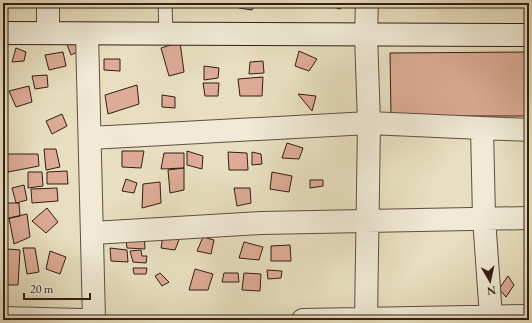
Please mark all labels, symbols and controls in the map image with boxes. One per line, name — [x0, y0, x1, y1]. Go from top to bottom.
north arrow — [470, 261, 510, 301]
scale bar — [24, 275, 90, 301]
text: 20 m — [30, 281, 54, 297]
text: N — [486, 283, 497, 299]

